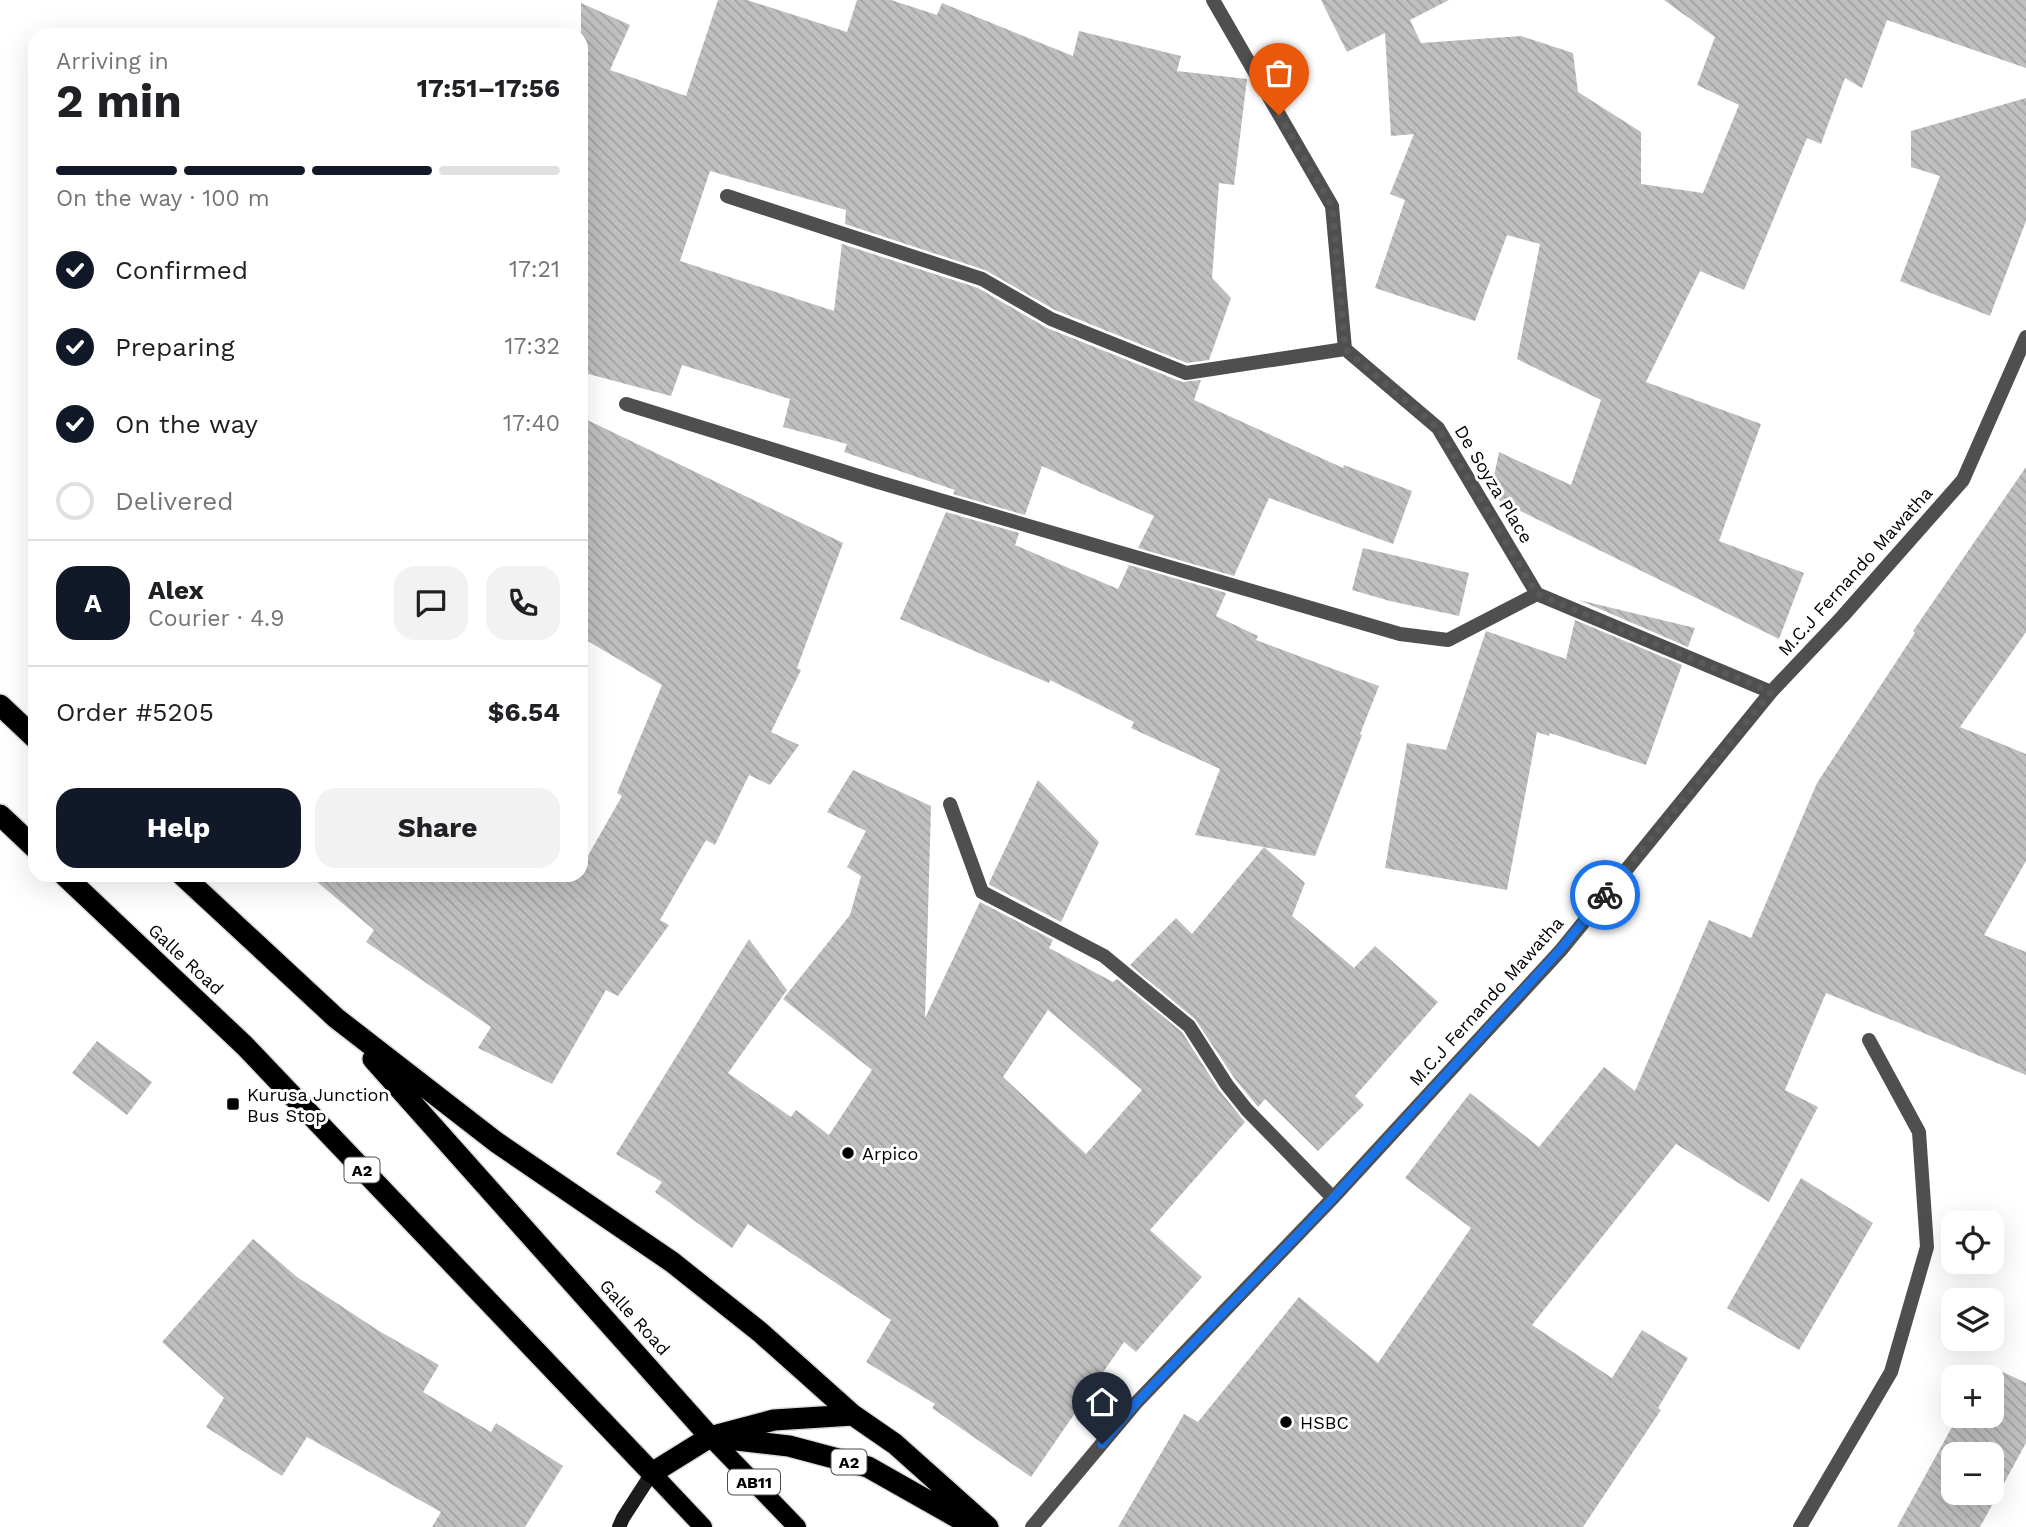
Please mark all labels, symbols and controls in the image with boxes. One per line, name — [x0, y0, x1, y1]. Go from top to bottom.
pin — [1249, 43, 1309, 115]
text: Arriving in — [56, 48, 169, 75]
icon: bag — [1260, 54, 1298, 92]
text: 17:51–17:56 — [417, 73, 560, 103]
text: 2 min — [56, 74, 182, 128]
text: On the way · 100 m — [56, 185, 270, 212]
icon: check — [56, 251, 94, 289]
text: Confirmed — [115, 255, 248, 285]
text: 17:21 — [509, 256, 560, 283]
icon: check — [56, 328, 94, 366]
text: Preparing — [115, 332, 235, 362]
text: 17:32 — [505, 333, 560, 360]
icon: check — [56, 405, 94, 443]
text: On the way — [115, 409, 258, 439]
text: 17:40 — [503, 410, 560, 437]
street label: De Soyza Place — [1451, 421, 1537, 547]
street label: M.C.J Fernando Mawatha — [1774, 482, 1936, 660]
text: Delivered — [115, 486, 234, 516]
button: chat — [394, 566, 468, 640]
button: phone — [486, 566, 560, 640]
text: Alex — [148, 575, 204, 605]
text: A — [84, 588, 102, 618]
text: Courier · 4.9 — [148, 605, 284, 632]
text: Order #5205 — [56, 697, 214, 727]
text: $6.54 — [488, 697, 560, 727]
button: Help — [56, 788, 301, 868]
button: Share — [315, 788, 560, 868]
courier — [1570, 860, 1640, 930]
icon: bike — [1586, 876, 1624, 914]
street label: M.C.J Fernando Mawatha — [1405, 912, 1567, 1090]
street label: Galle Road — [144, 919, 228, 999]
place label: Kurusa Junction Bus Stop — [247, 1084, 390, 1126]
marker: Kurusa Junction Bus Stop — [225, 1096, 241, 1112]
place label: Arpico — [862, 1143, 918, 1164]
marker: Arpico — [840, 1145, 856, 1161]
road number: A2 — [344, 1158, 380, 1182]
map controls — [1941, 1211, 2004, 1505]
button: locate — [1941, 1211, 2004, 1274]
street label: Galle Road — [596, 1275, 674, 1359]
button: layers — [1941, 1288, 2004, 1351]
button: + — [1941, 1365, 2004, 1428]
pin — [1072, 1372, 1132, 1444]
icon: home — [1083, 1383, 1121, 1421]
place label: HSBC — [1300, 1412, 1349, 1433]
marker: HSBC — [1278, 1414, 1294, 1430]
button: − — [1941, 1442, 2004, 1505]
road number: A2 — [832, 1450, 866, 1474]
road number: AB11 — [728, 1470, 780, 1494]

